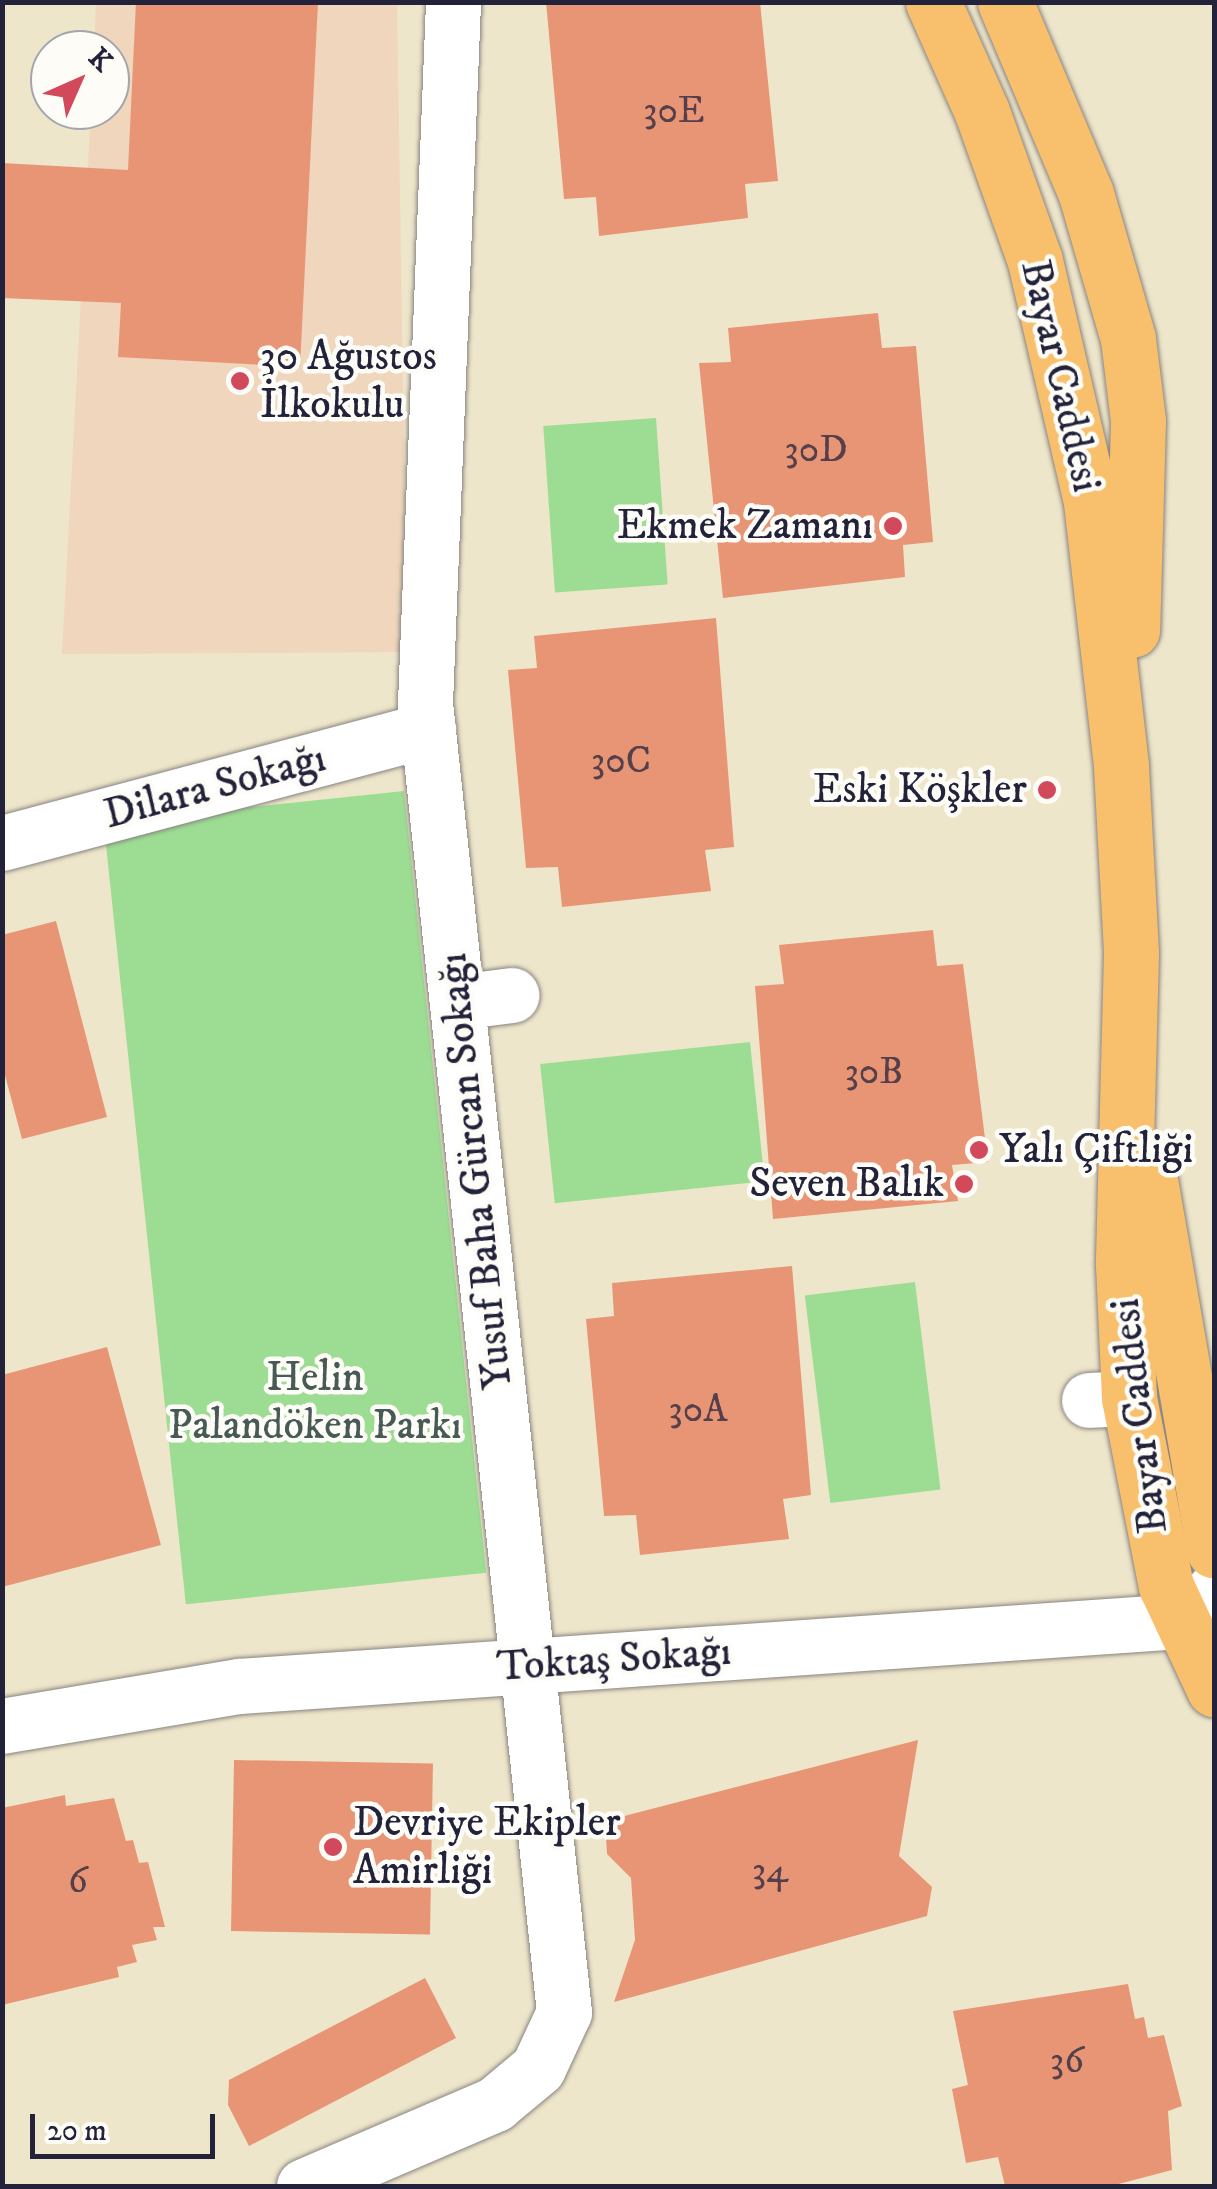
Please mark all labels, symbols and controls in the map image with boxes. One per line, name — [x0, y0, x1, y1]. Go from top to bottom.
north arrow — [30, 30, 130, 130]
text: K — [81, 41, 119, 79]
house number: 30E — [643, 89, 705, 135]
street label: Bayar Caddesi — [1009, 255, 1111, 497]
place label: 30 Ağustos İlkokulu — [260, 332, 437, 431]
marker: 30 Ağustos İlkokulu — [229, 370, 251, 392]
house number: 30D — [785, 428, 847, 474]
place label: Ekmek Zamanı — [617, 501, 873, 551]
marker: Ekmek Zamanı — [882, 515, 904, 537]
street label: Dilara Sokağı — [99, 733, 331, 841]
house number: 30C — [591, 739, 651, 785]
place label: Eski Köşkler — [813, 765, 1027, 815]
marker: Eski Köşkler — [1036, 779, 1058, 801]
street label: Yusuf Baha Gürcan Sokağı — [428, 950, 524, 1392]
house number: 30B — [845, 1050, 903, 1096]
place label: Yalı Çiftliği — [999, 1125, 1193, 1175]
marker: Yalı Çiftliği — [968, 1139, 990, 1161]
place label: Seven Balık — [749, 1159, 944, 1209]
marker: Seven Balık — [953, 1173, 975, 1195]
street label: Bayar Caddesi — [1101, 1296, 1179, 1536]
park label: Helin Palandöken Parkı — [168, 1353, 462, 1452]
house number: 30A — [669, 1388, 727, 1434]
street label: Toktaş Sokağı — [495, 1627, 733, 1693]
place label: Devriye Ekipler Amirliği — [353, 1798, 621, 1896]
marker: Devriye Ekipler Amirliği — [322, 1836, 344, 1858]
house number: 34 — [752, 1849, 788, 1895]
house number: 6 — [68, 1859, 88, 1905]
house number: 36 — [1050, 2039, 1084, 2085]
scale bar — [35, 2094, 220, 2156]
text: 20 m — [47, 2113, 107, 2150]

